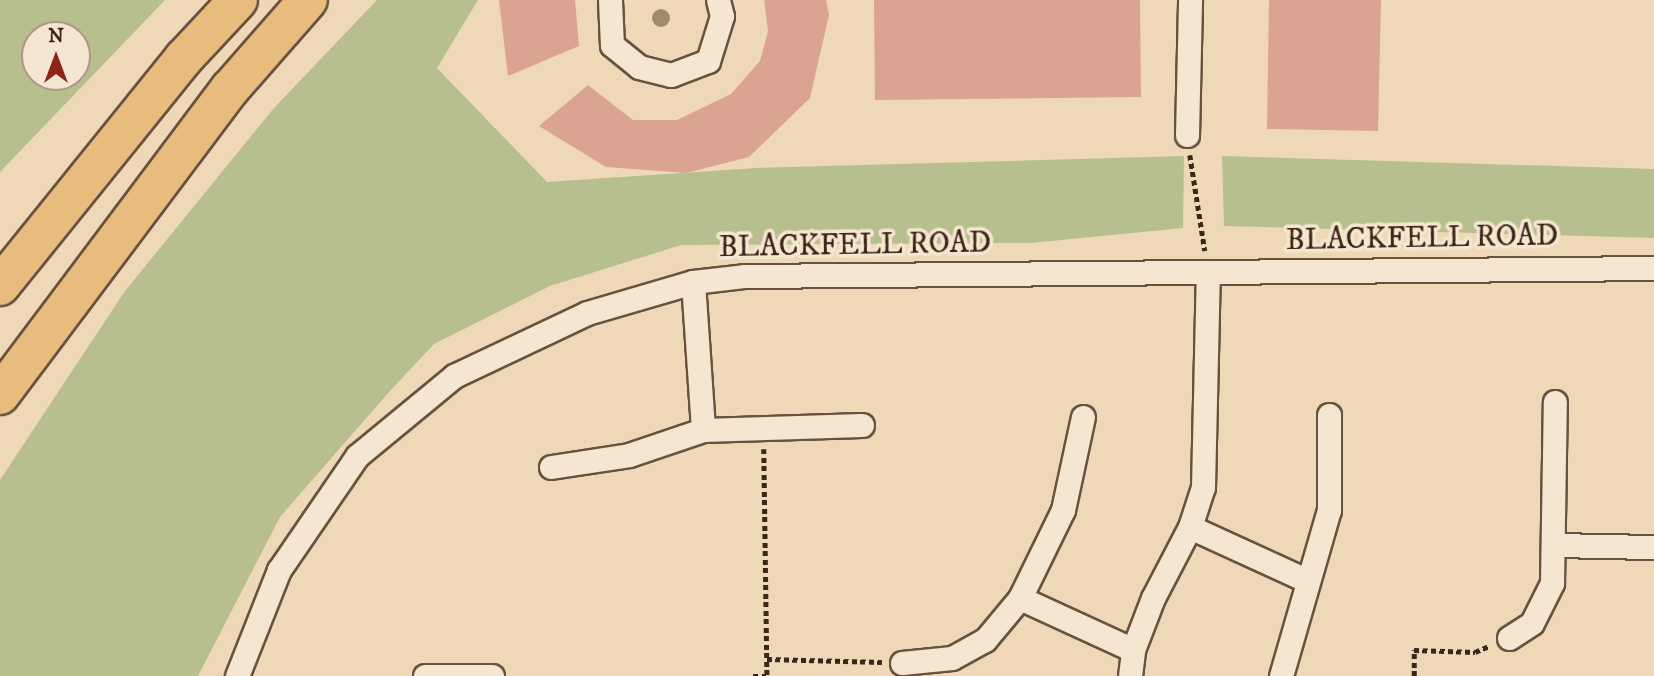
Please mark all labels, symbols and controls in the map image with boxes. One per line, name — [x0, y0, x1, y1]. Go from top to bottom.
north arrow — [21, 21, 91, 91]
text: N — [48, 25, 64, 48]
street label: BLACKFELL ROAD — [1286, 219, 1558, 259]
street label: BLACKFELL ROAD — [719, 226, 991, 266]

